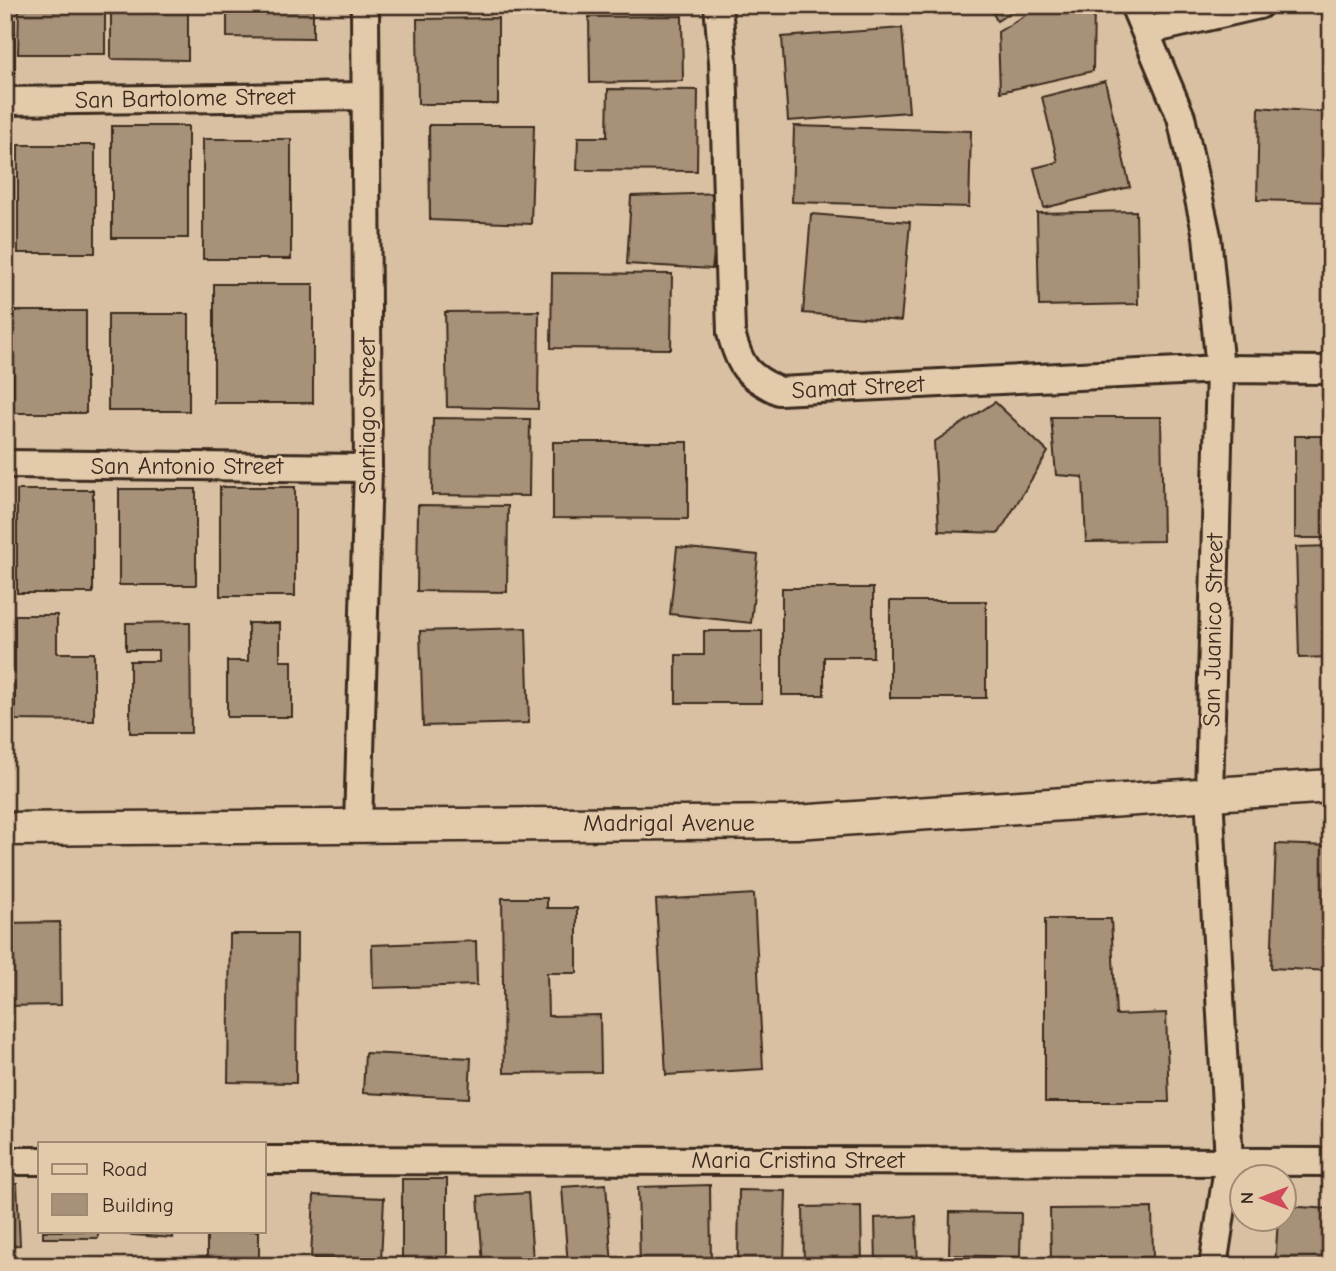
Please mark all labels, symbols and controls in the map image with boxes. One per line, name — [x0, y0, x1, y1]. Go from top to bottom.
street label: San Bartolome Street — [75, 82, 297, 114]
street label: Santiago Street — [353, 336, 381, 495]
street label: Samat Street — [791, 369, 926, 404]
street label: San Antonio Street — [91, 452, 284, 480]
street label: San Juanico Street — [1197, 532, 1229, 727]
street label: Madrigal Avenue — [583, 809, 755, 837]
legend — [38, 1142, 266, 1232]
street label: Maria Cristina Street — [691, 1146, 906, 1174]
text: Road — [102, 1157, 147, 1181]
north arrow — [1228, 1162, 1298, 1232]
text: N — [1236, 1192, 1258, 1204]
text: Building — [102, 1193, 174, 1217]

